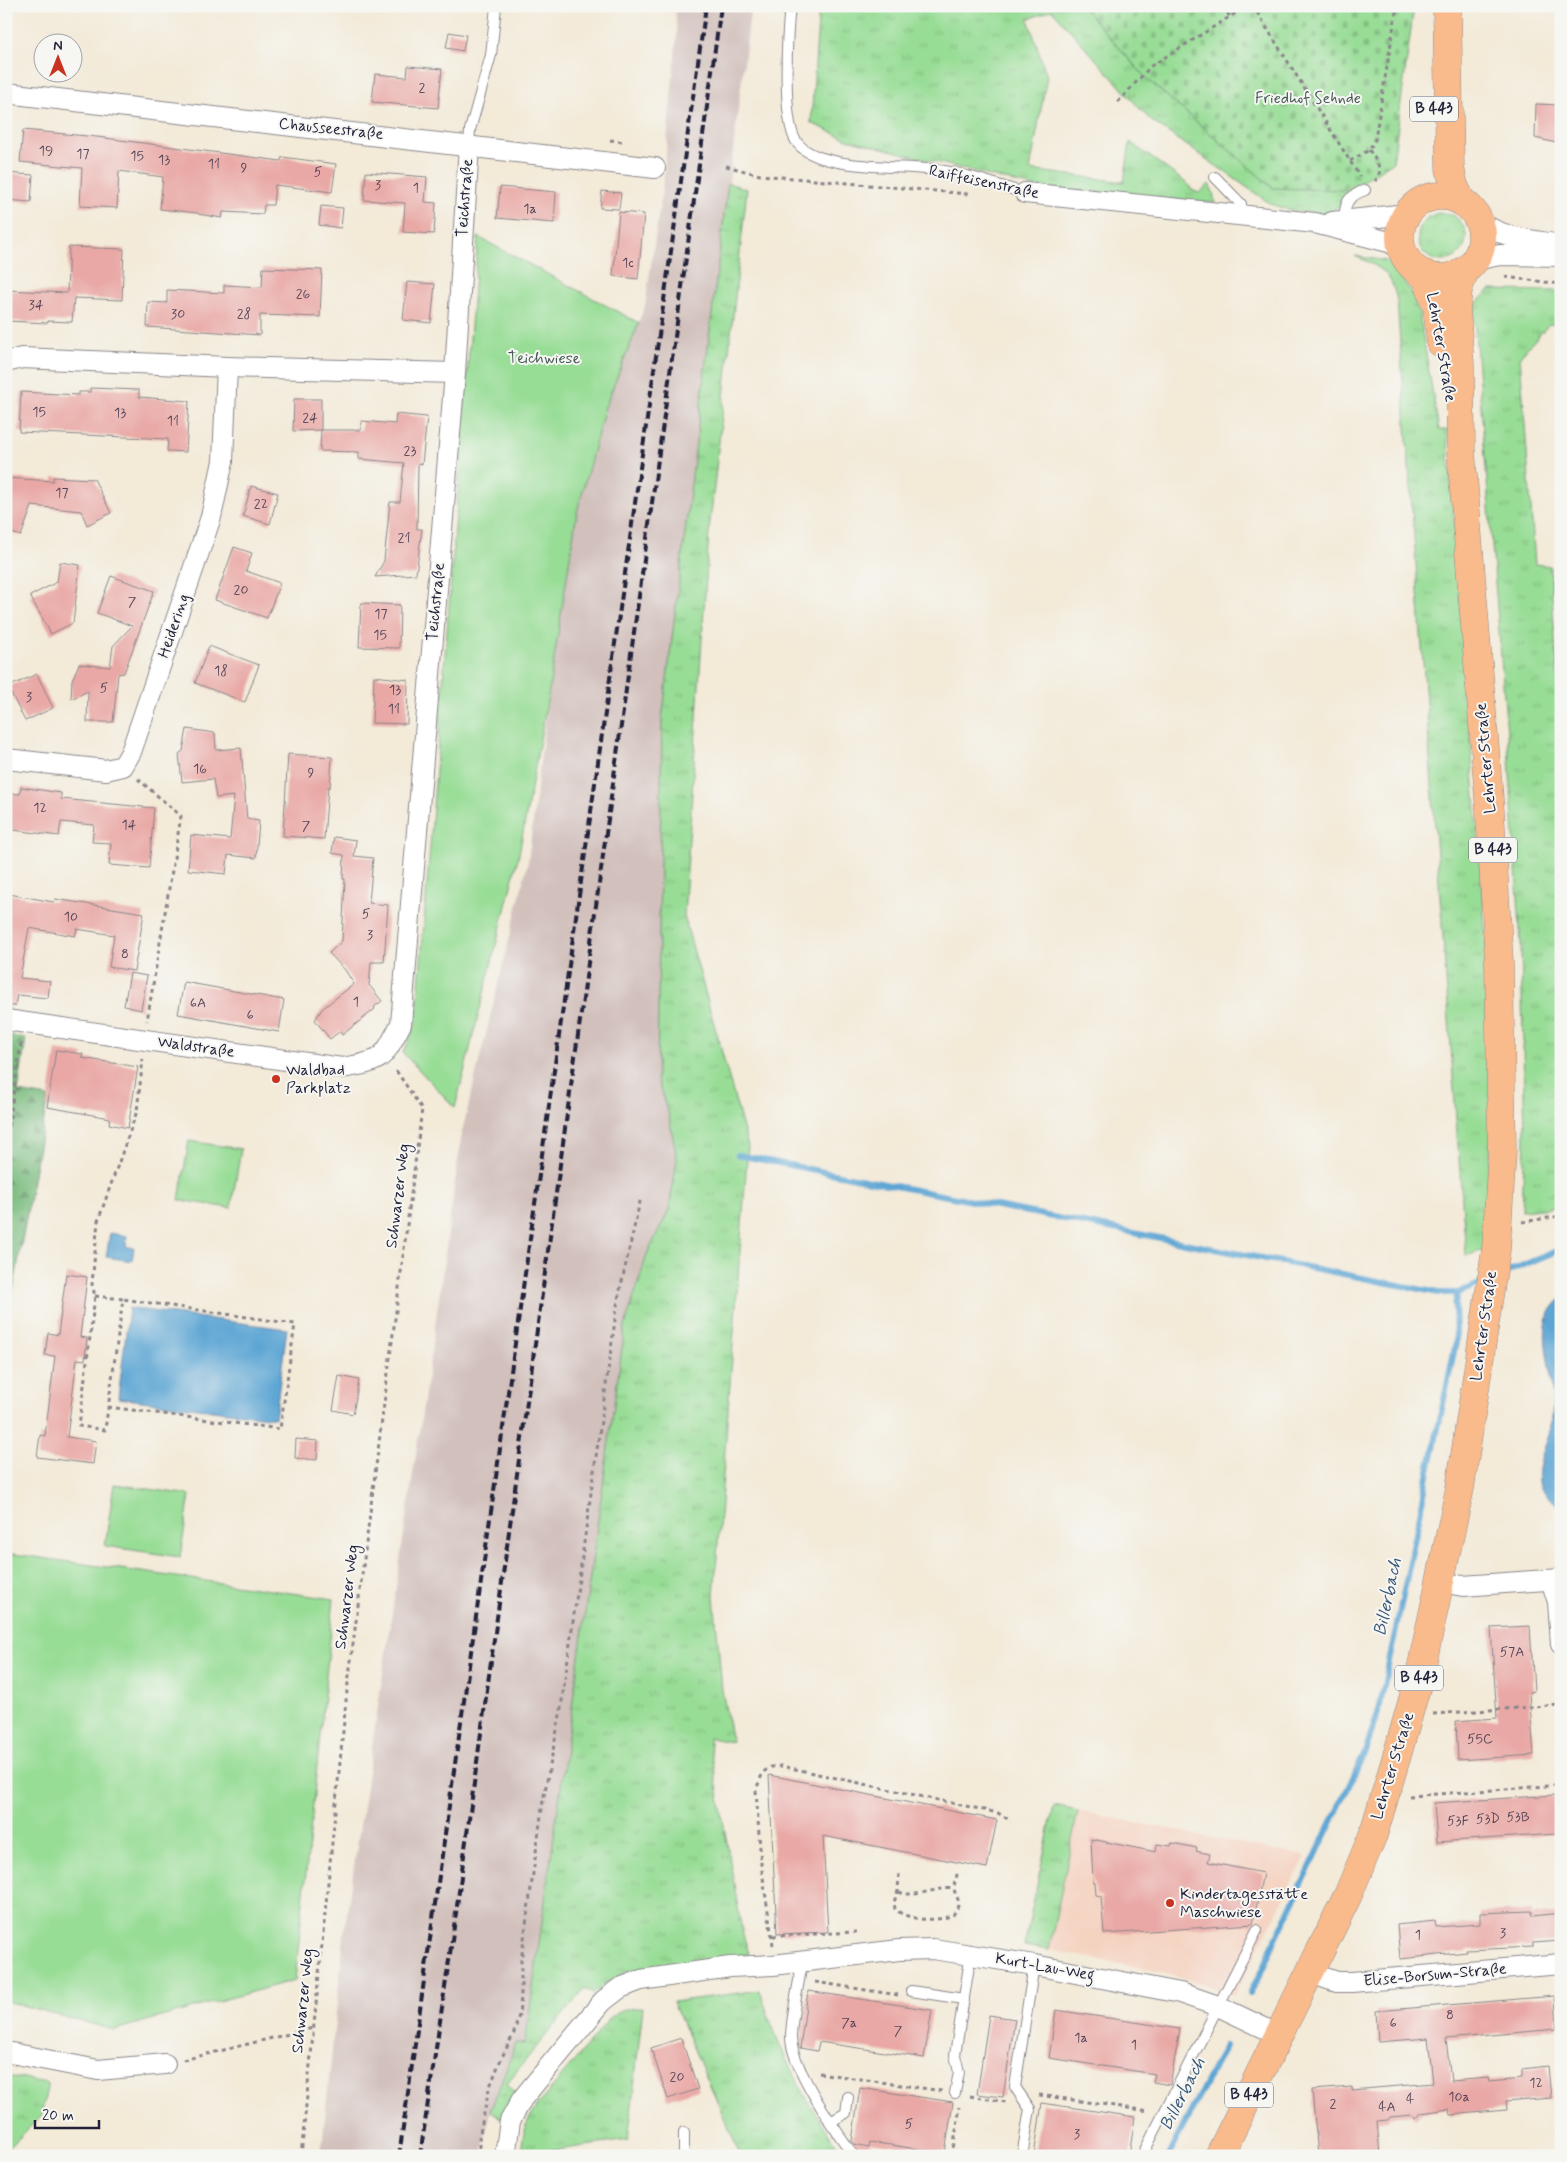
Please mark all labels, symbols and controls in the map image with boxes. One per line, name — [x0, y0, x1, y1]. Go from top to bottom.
north arrow — [32, 32, 82, 82]
text: N — [53, 37, 63, 55]
house number: 2 — [419, 79, 426, 97]
park label: Friedhof Sehnde — [1255, 88, 1361, 109]
road number: B 443 — [1410, 96, 1458, 122]
street label: Chausseestraße — [278, 113, 384, 145]
house number: 19 — [39, 142, 53, 160]
house number: 17 — [76, 145, 90, 163]
house number: 15 — [130, 147, 144, 165]
house number: 13 — [158, 151, 170, 169]
house number: 11 — [208, 155, 220, 173]
street label: Teichstraße — [452, 158, 478, 238]
house number: 9 — [241, 159, 248, 177]
street label: Raiffeisenstraße — [927, 160, 1041, 204]
house number: 5 — [314, 163, 322, 181]
house number: 3 — [375, 176, 381, 194]
house number: 1 — [413, 179, 419, 197]
house number: 1a — [523, 200, 537, 218]
house number: 1c — [622, 254, 634, 272]
house number: 26 — [296, 285, 311, 303]
street label: Lehrter Straße — [1421, 291, 1461, 404]
house number: 34 — [29, 296, 44, 314]
house number: 30 — [171, 305, 185, 323]
house number: 28 — [237, 305, 251, 323]
park label: Teichwiese — [508, 348, 581, 369]
house number: 15 — [32, 403, 46, 421]
house number: 13 — [114, 404, 126, 422]
house number: 24 — [302, 409, 318, 427]
house number: 11 — [167, 412, 179, 430]
house number: 23 — [404, 442, 416, 460]
house number: 17 — [55, 484, 69, 502]
house number: 22 — [254, 495, 268, 513]
house number: 21 — [398, 529, 410, 547]
street label: Teichstraße — [422, 562, 450, 642]
house number: 20 — [234, 581, 248, 599]
street label: Heidering — [153, 591, 195, 661]
house number: 7 — [128, 593, 137, 611]
house number: 17 — [374, 605, 388, 623]
house number: 15 — [373, 626, 387, 644]
house number: 18 — [214, 662, 228, 680]
house number: 5 — [100, 679, 108, 697]
house number: 13 — [389, 681, 401, 699]
house number: 3 — [26, 688, 32, 706]
house number: 11 — [388, 700, 400, 718]
street label: Lehrter Straße — [1471, 702, 1501, 814]
house number: 16 — [193, 760, 207, 778]
house number: 9 — [308, 764, 315, 782]
house number: 12 — [33, 799, 47, 817]
house number: 14 — [122, 816, 137, 834]
house number: 7 — [302, 817, 311, 835]
road number: B 443 — [1469, 838, 1517, 862]
house number: 5 — [362, 905, 370, 923]
house number: 10 — [64, 908, 78, 926]
house number: 3 — [367, 926, 373, 944]
house number: 8 — [121, 945, 129, 963]
house number: 1 — [353, 993, 359, 1011]
house number: 6A — [190, 994, 206, 1012]
house number: 6 — [246, 1006, 254, 1024]
street label: Waldstraße — [156, 1031, 236, 1063]
place label: Waldbad Parkplatz — [286, 1060, 351, 1099]
marker: Waldbad Parkplatz — [270, 1073, 282, 1085]
street label: Schwarzer Weg — [381, 1142, 416, 1250]
street label: Lehrter Straße — [1466, 1269, 1502, 1382]
street label: Schwarzer Weg — [330, 1543, 365, 1651]
water label: Billerbach — [1368, 1556, 1408, 1638]
house number: 57A — [1500, 1643, 1524, 1661]
road number: B 443 — [1395, 1666, 1443, 1690]
street label: Lehrter Straße — [1367, 1710, 1419, 1822]
house number: 55C — [1467, 1730, 1493, 1748]
house number: 53B — [1506, 1808, 1530, 1826]
house number: 53D — [1476, 1810, 1500, 1828]
house number: 53F — [1447, 1812, 1469, 1830]
place label: Kindertagesstätte Maschwiese — [1180, 1884, 1308, 1923]
marker: Kindertagesstätte Maschwiese — [1164, 1897, 1176, 1909]
house number: 3 — [1500, 1924, 1506, 1942]
house number: 1 — [1415, 1926, 1421, 1944]
street label: Schwarzer Weg — [287, 1948, 320, 2055]
street label: Kurt-Lau-Weg — [994, 1948, 1096, 1987]
street label: Elise-Borsum-Straße — [1363, 1958, 1507, 1992]
house number: 8 — [1446, 2006, 1454, 2024]
house number: 7a — [841, 2014, 857, 2032]
house number: 6 — [1389, 2014, 1397, 2032]
house number: 7 — [894, 2022, 903, 2040]
house number: 1a — [1074, 2029, 1088, 2047]
house number: 1 — [1131, 2036, 1137, 2054]
water label: Billerbach — [1154, 2053, 1212, 2135]
house number: 20 — [670, 2068, 684, 2086]
house number: 12 — [1529, 2074, 1543, 2092]
road number: B 443 — [1225, 2082, 1273, 2108]
house number: 10a — [1448, 2088, 1470, 2106]
house number: 4 — [1406, 2090, 1414, 2108]
house number: 2 — [1330, 2095, 1337, 2113]
scale bar — [35, 2097, 99, 2129]
house number: 4A — [1378, 2098, 1396, 2116]
text: 20 m — [42, 2106, 74, 2126]
house number: 5 — [905, 2115, 913, 2133]
house number: 3 — [1074, 2125, 1080, 2143]

